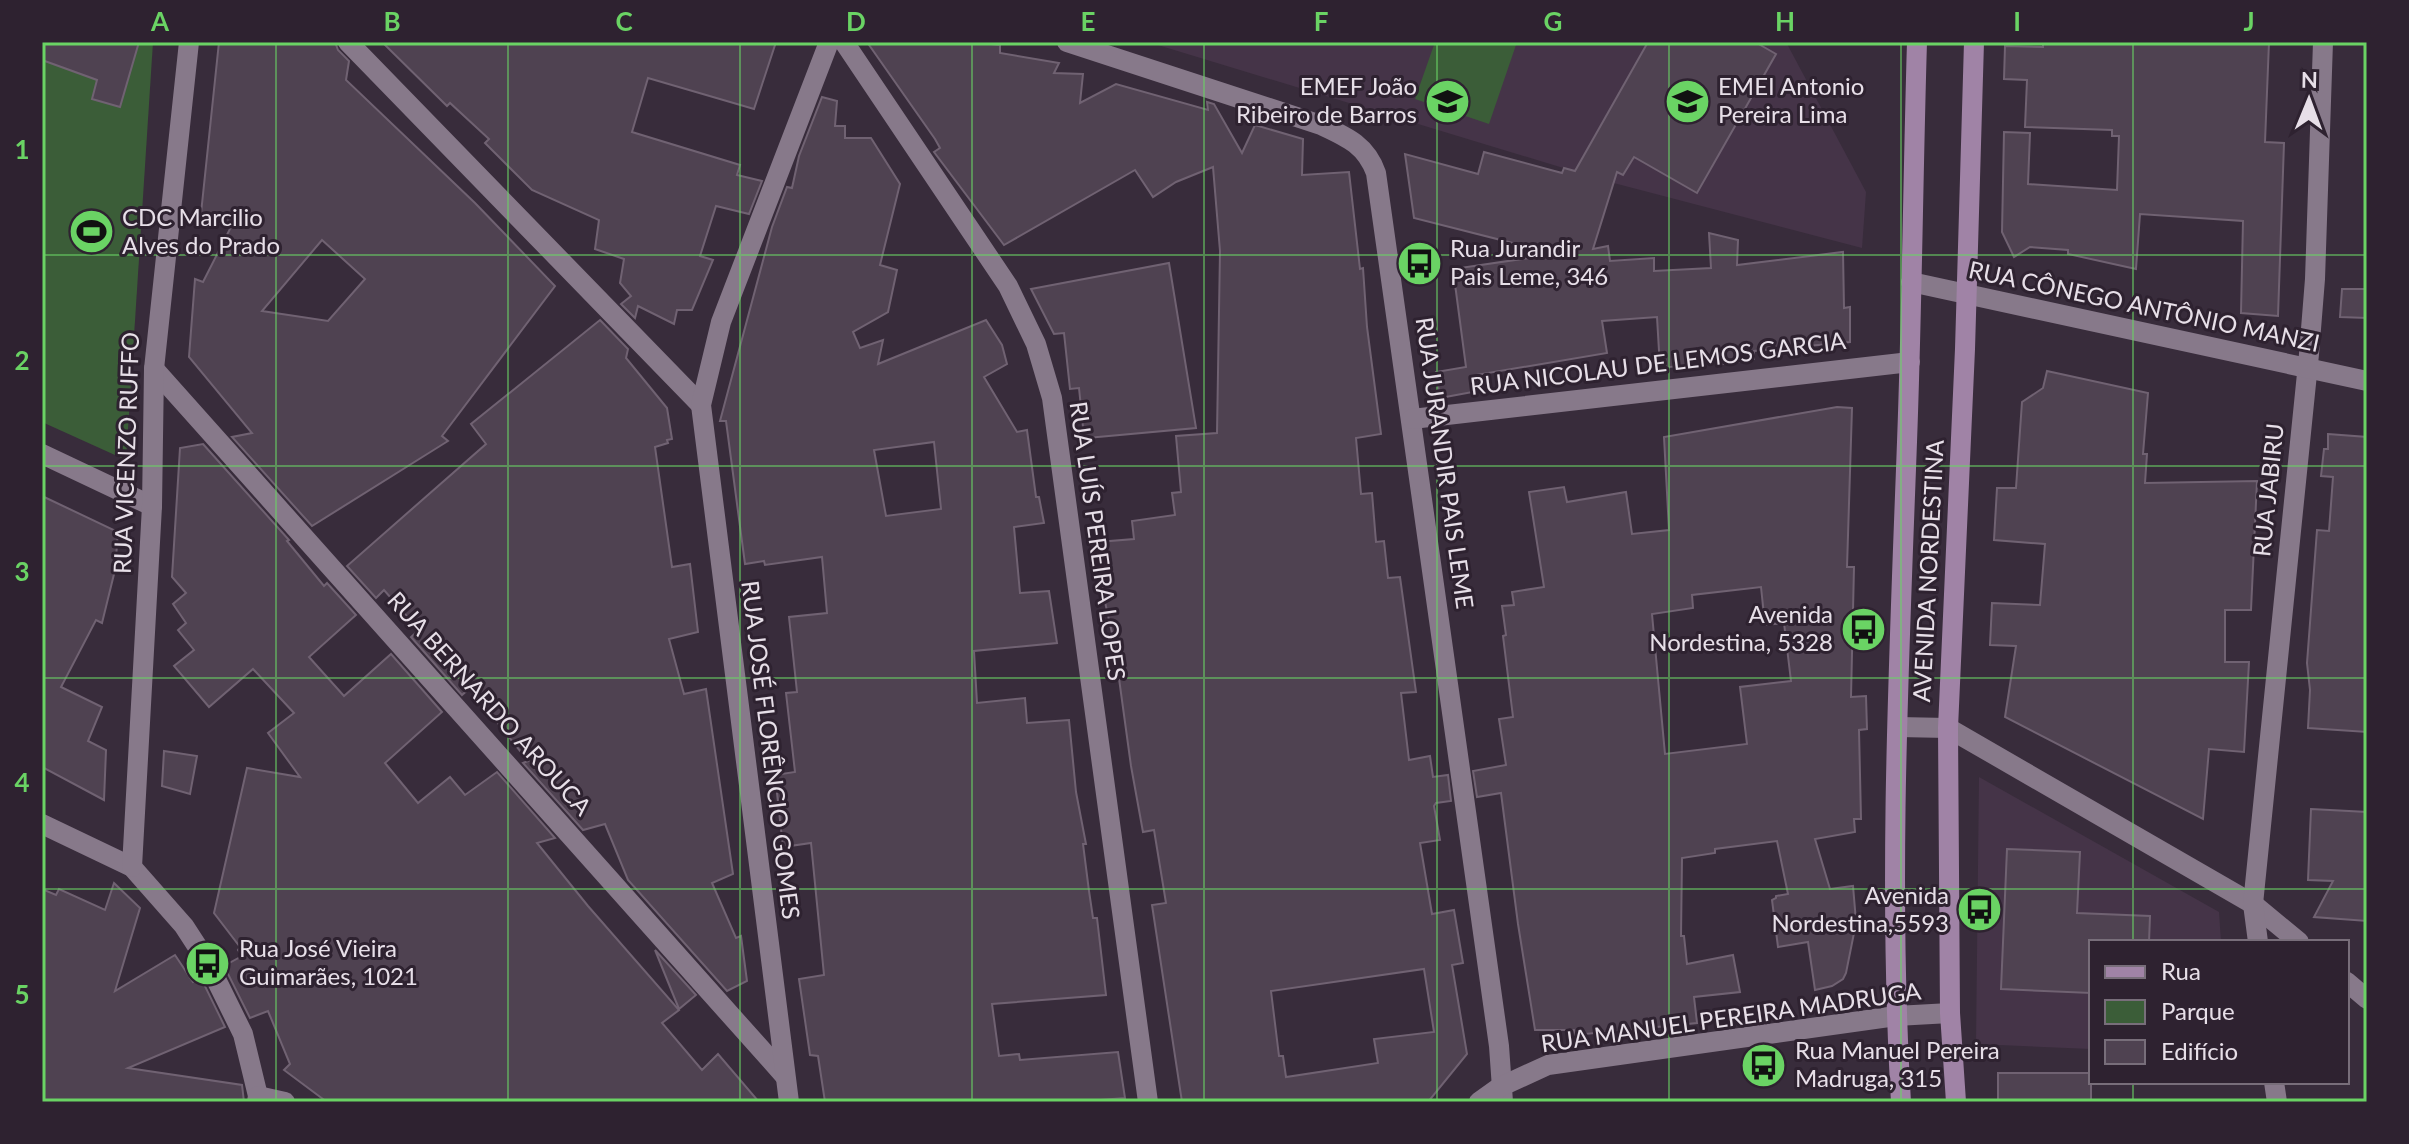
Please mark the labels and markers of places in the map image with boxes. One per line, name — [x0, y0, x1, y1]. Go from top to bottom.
place label: EMEF João Ribeiro de Barros — [1236, 71, 1417, 128]
place label: EMEI Antonio Pereira Lima — [1718, 71, 1864, 128]
school or university icon: EMEF João Ribeiro de Barros — [1424, 77, 1472, 125]
school or university icon: EMEI Antonio Pereira Lima — [1663, 77, 1711, 125]
place label: CDC Marcilio Alves do Prado — [122, 202, 280, 259]
sports icon: CDC Marcilio Alves do Prado — [67, 208, 115, 256]
place label: Rua Jurandir Pais Leme, 346 — [1450, 233, 1608, 290]
bus stop icon: Rua Jurandir Pais Leme, 346 — [1395, 239, 1443, 287]
place label: Avenida Nordestina, 5328 — [1649, 599, 1833, 656]
bus stop icon: Avenida Nordestina, 5328 — [1840, 605, 1888, 653]
place label: Avenida Nordestina,5593 — [1771, 880, 1949, 937]
bus stop icon: Avenida Nordestina,5593 — [1956, 886, 2004, 934]
place label: Rua José Vieira Guimarães, 1021 — [239, 933, 418, 990]
bus stop icon: Rua José Vieira Guimarães, 1021 — [184, 939, 232, 987]
place label: Rua Manuel Pereira Madruga, 315 — [1795, 1035, 2000, 1092]
bus stop icon: Rua Manuel Pereira Madruga, 315 — [1740, 1041, 1788, 1089]

